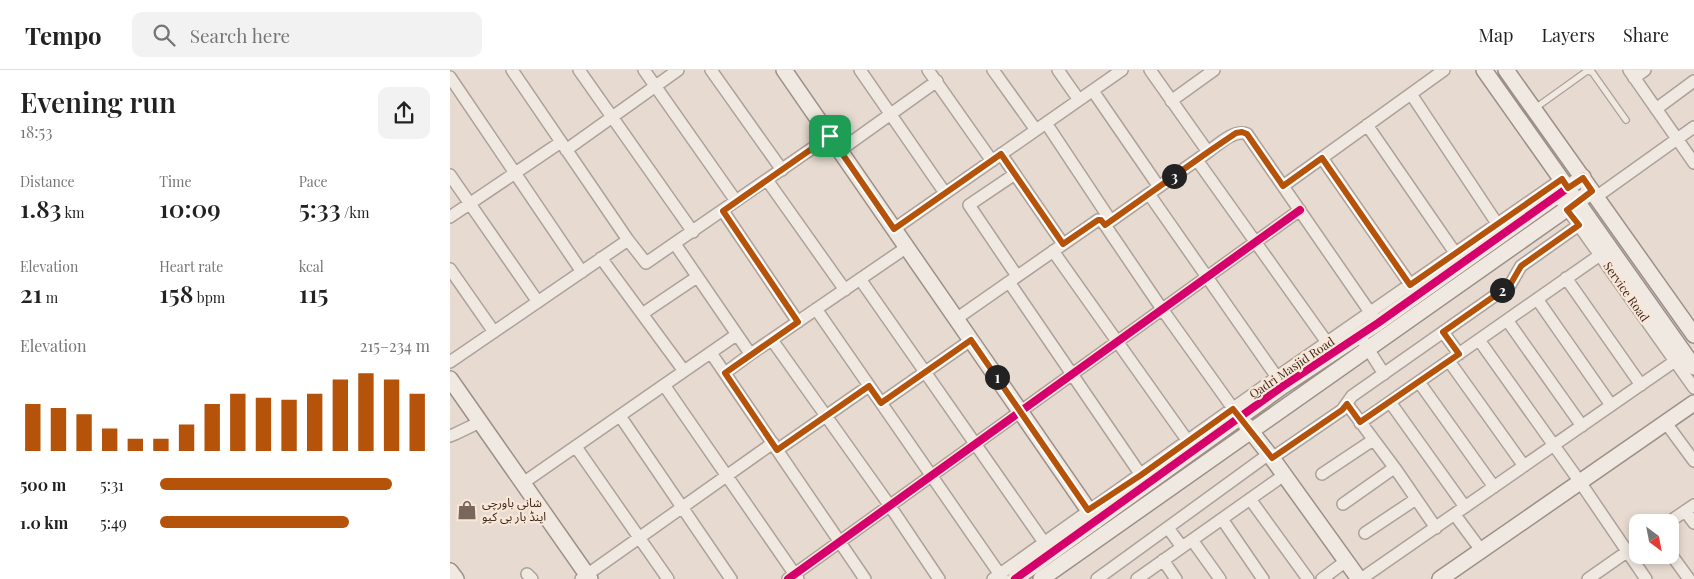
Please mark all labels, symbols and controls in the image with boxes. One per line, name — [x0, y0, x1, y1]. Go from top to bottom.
search box — [132, 12, 482, 57]
text: Tempo — [25, 19, 102, 51]
icon: search — [150, 21, 178, 49]
text: Search here — [190, 22, 290, 48]
text: Map — [1478, 23, 1513, 47]
text: Layers — [1541, 23, 1595, 47]
text: Share — [1623, 23, 1669, 47]
text: Evening run — [20, 83, 176, 120]
button: share — [378, 87, 430, 139]
pin — [809, 115, 851, 157]
text: 18:53 — [20, 121, 52, 142]
icon: arrive — [816, 122, 844, 150]
pin: 3 — [1162, 164, 1186, 188]
text: 3 — [1171, 167, 1178, 186]
text: Distance — [20, 172, 75, 191]
text: Time — [159, 172, 192, 191]
text: Pace — [299, 172, 328, 191]
text: 1.83 — [20, 191, 61, 224]
text: 10:09 — [159, 191, 221, 224]
text: 5:33 — [299, 191, 341, 224]
text: km — [61, 203, 85, 222]
text: /km — [341, 203, 369, 222]
text: Elevation — [20, 257, 78, 276]
text: Heart rate — [159, 257, 223, 276]
text: kcal — [299, 257, 324, 276]
street label: Service Road — [1600, 258, 1653, 324]
text: 21 — [20, 276, 42, 309]
text: 158 — [159, 276, 193, 309]
text: 115 — [299, 276, 328, 309]
pin: 2 — [1490, 278, 1514, 302]
text: 2 — [1499, 281, 1506, 300]
text: m — [42, 288, 58, 307]
text: bpm — [193, 288, 225, 307]
street label: Qadri Masjid Road — [1246, 333, 1337, 402]
text: Elevation — [20, 335, 87, 356]
text: 215–234 m — [360, 335, 430, 356]
pin: 1 — [984, 364, 1010, 390]
text: 1 — [995, 368, 1000, 387]
text: 500 m — [20, 474, 66, 495]
text: 5:31 — [100, 474, 124, 495]
place label: شانی باورچی اینڈ بار بی کیو — [482, 494, 546, 524]
shop icon: شانی باورچی اینڈ بار بی کیو — [456, 499, 478, 521]
text: 1.0 km — [20, 512, 68, 533]
text: 5:49 — [100, 512, 127, 533]
north arrow — [1629, 514, 1679, 564]
map controls — [1629, 514, 1679, 564]

